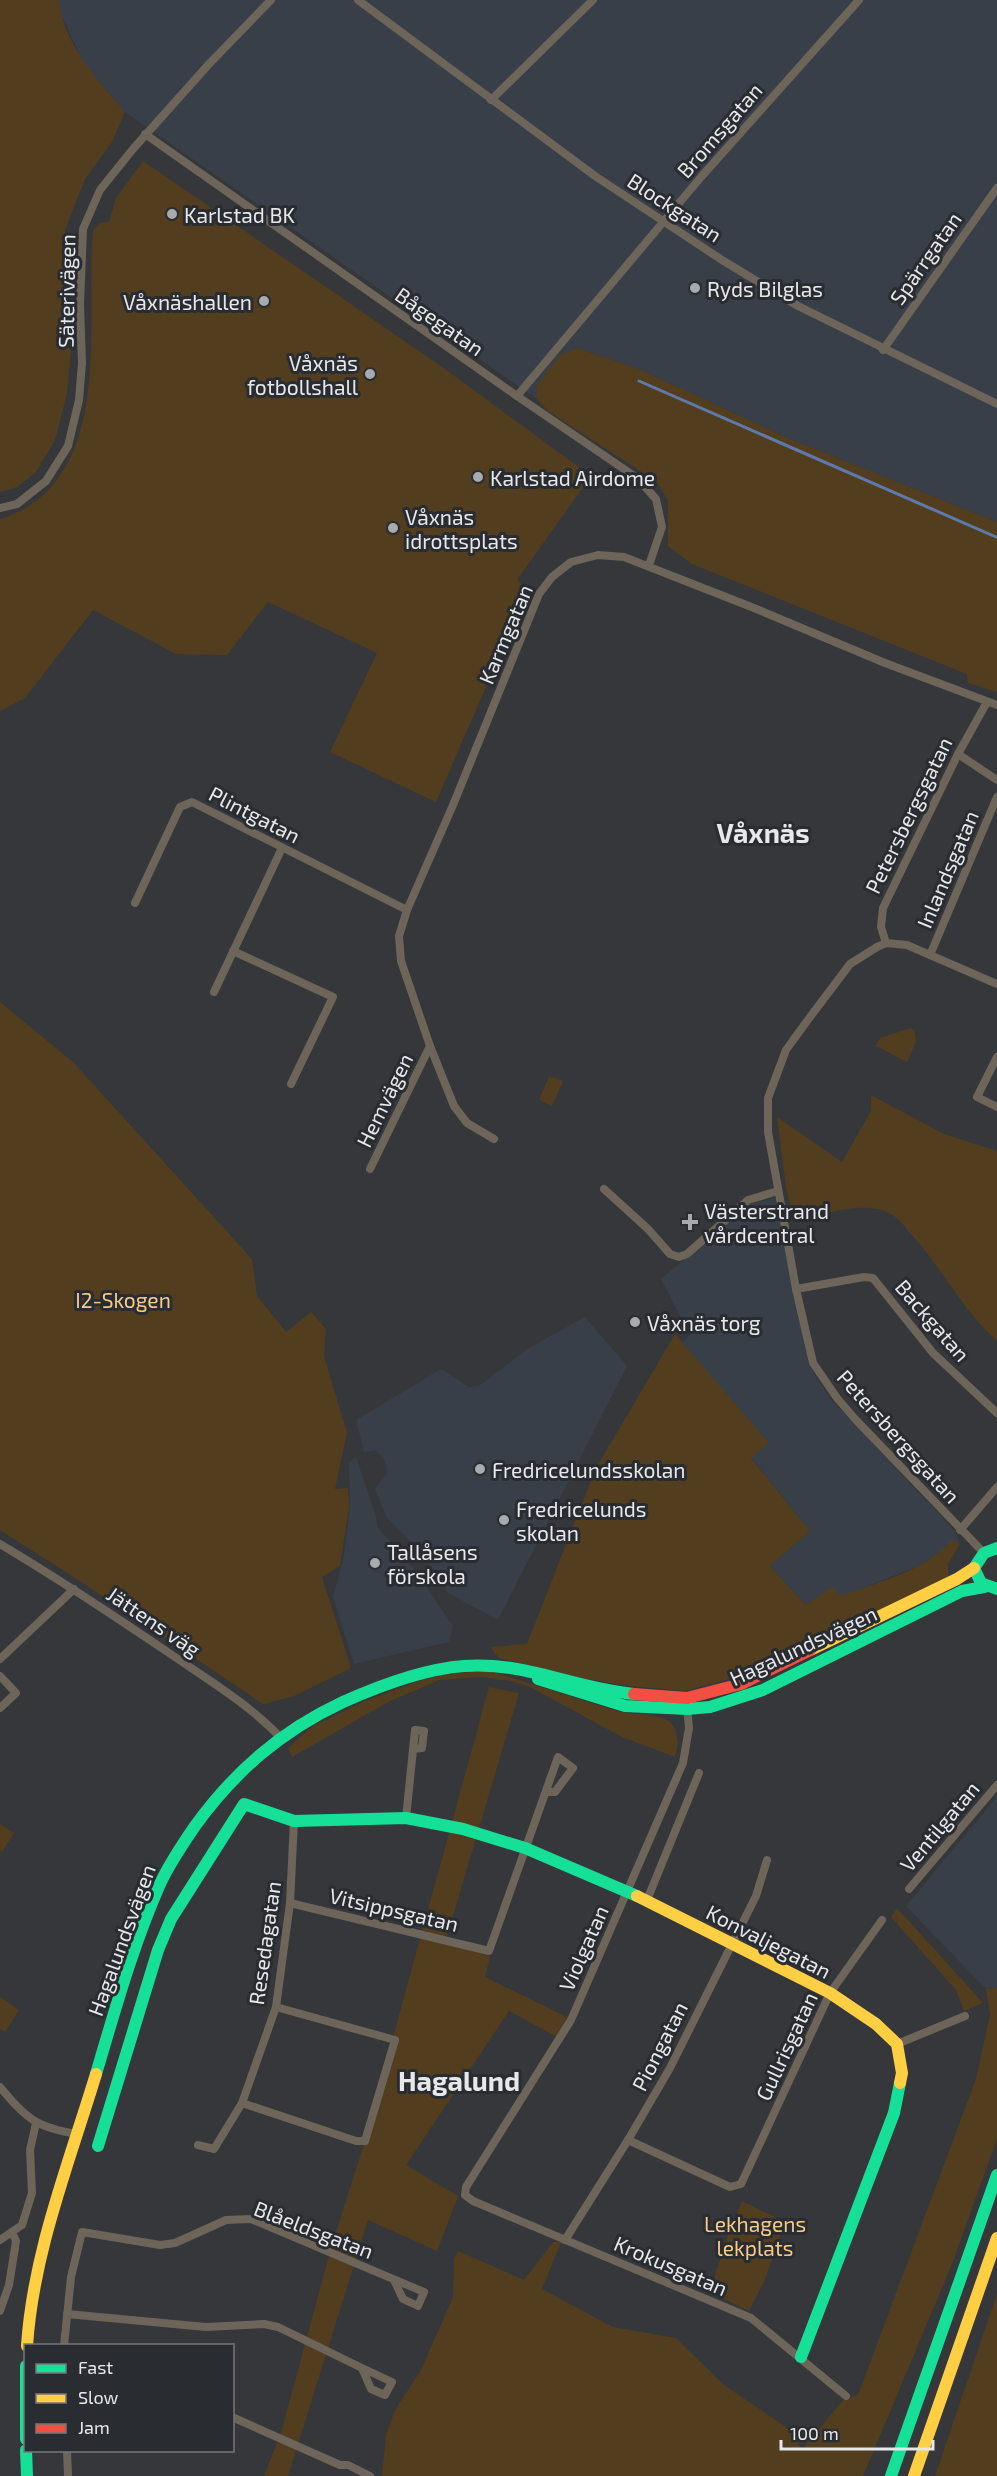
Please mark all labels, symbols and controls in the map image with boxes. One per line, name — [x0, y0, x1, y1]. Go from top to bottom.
street label: Bromsgatan — [671, 78, 767, 182]
street label: Blockgatan — [623, 167, 727, 247]
place label: Karlstad BK — [184, 202, 296, 227]
marker: Karlstad BK — [165, 207, 179, 221]
street label: Spärrgatan — [884, 207, 966, 309]
street label: Säterivägen — [53, 234, 79, 348]
place label: Ryds Bilglas — [707, 276, 823, 301]
street label: Bågegatan — [391, 281, 489, 361]
marker: Ryds Bilglas — [688, 281, 702, 295]
place label: Våxnäshallen — [123, 289, 252, 314]
marker: Våxnäshallen — [257, 294, 271, 308]
place label: Våxnäs fotbollshall — [247, 350, 359, 399]
marker: Våxnäs fotbollshall — [363, 367, 377, 381]
place label: Karlstad Airdome — [490, 465, 655, 490]
marker: Karlstad Airdome — [471, 470, 485, 484]
place label: Våxnäs idrottsplats — [405, 504, 518, 553]
marker: Våxnäs idrottsplats — [386, 521, 400, 535]
street label: Karmgatan — [473, 580, 537, 688]
street label: Petersbergsgatan — [859, 733, 957, 897]
street label: Plintgatan — [205, 780, 305, 848]
street label: Inlandsgatan — [911, 806, 983, 932]
district label: Våxnäs — [716, 816, 810, 848]
street label: Hemvägen — [351, 1049, 417, 1151]
place label: Västerstrand vårdcentral — [704, 1198, 829, 1247]
marker: Västerstrand vårdcentral — [681, 1213, 699, 1231]
street label: Backgatan — [891, 1274, 975, 1366]
park label: I2-Skogen — [75, 1287, 171, 1312]
place label: Våxnäs torg — [647, 1310, 761, 1335]
marker: Våxnäs torg — [628, 1315, 642, 1329]
street label: Petersbergsgatan — [833, 1364, 965, 1508]
place label: Fredricelundsskolan — [492, 1457, 685, 1482]
marker: Fredricelundsskolan — [473, 1462, 487, 1476]
place label: Fredricelunds skolan — [516, 1496, 647, 1545]
marker: Fredricelunds skolan — [497, 1513, 511, 1527]
place label: Tallåsens förskola — [387, 1539, 478, 1588]
marker: Tallåsens förskola — [368, 1556, 382, 1570]
street label: Jättens väg — [103, 1581, 206, 1662]
street label: Hagalundsvägen — [725, 1600, 881, 1690]
street label: Ventilgatan — [894, 1776, 984, 1876]
street label: Hagalundsvägen — [82, 1861, 160, 2019]
street label: Resedagatan — [243, 1880, 285, 2006]
street label: Vitsippsgatan — [327, 1882, 461, 1936]
street label: Konvaljegatan — [702, 1899, 835, 1984]
street label: Violgatan — [553, 1901, 613, 1995]
street label: Gullrisgatan — [750, 1988, 822, 2104]
street label: Piongatan — [626, 1997, 692, 2095]
district label: Hagalund — [398, 2064, 520, 2096]
street label: Blåeldsgatan — [251, 2195, 377, 2263]
park label: Lekhagens lekplats — [704, 2211, 806, 2260]
street label: Krokusgatan — [611, 2230, 731, 2300]
legend — [24, 2344, 234, 2452]
text: Fast — [78, 2356, 113, 2378]
text: Slow — [78, 2386, 119, 2408]
scale bar — [781, 2413, 932, 2451]
text: Jam — [78, 2416, 110, 2438]
text: 100 m — [790, 2422, 839, 2444]

